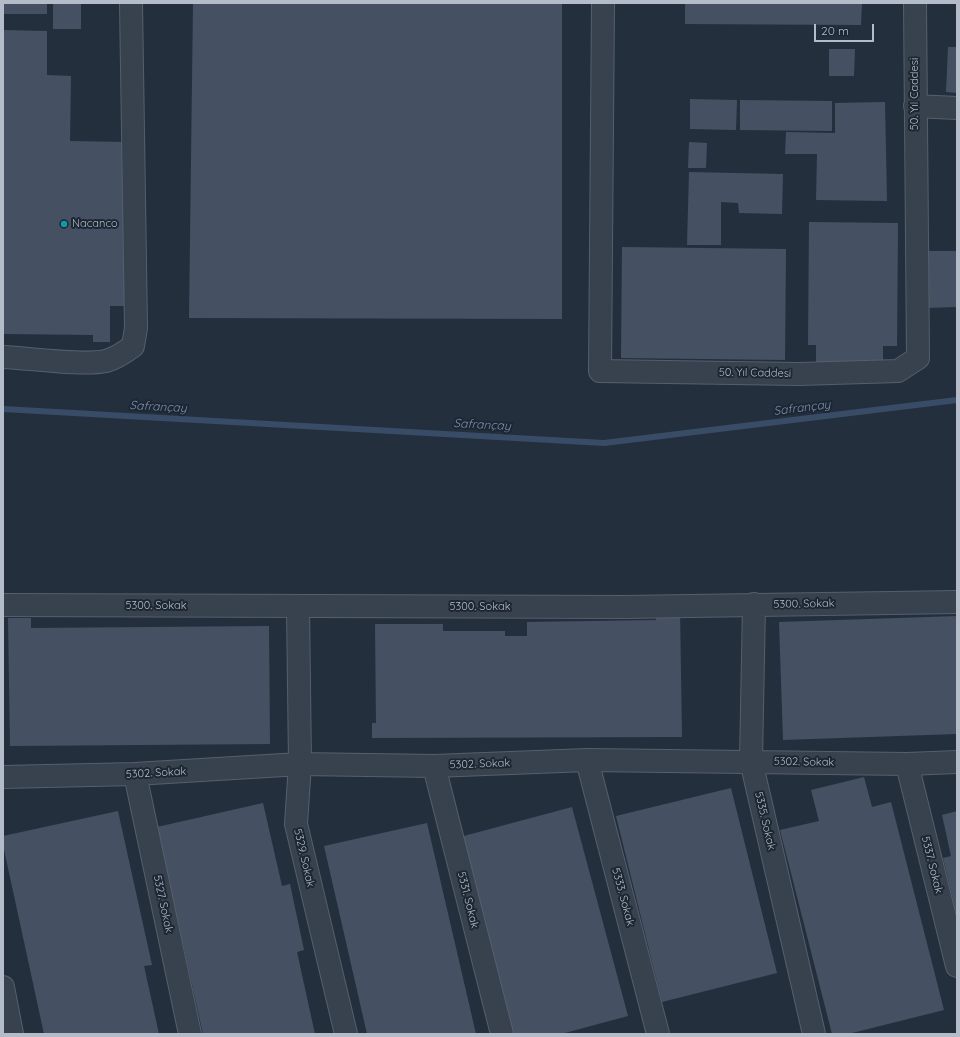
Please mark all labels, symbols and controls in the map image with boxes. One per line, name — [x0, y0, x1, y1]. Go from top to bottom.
scale bar — [816, 16, 876, 42]
text: 20 m — [821, 23, 849, 38]
street label: 50. Yıl Caddesi — [908, 58, 922, 130]
place label: Nacanco — [72, 217, 118, 231]
marker: Nacanco — [59, 219, 69, 229]
street label: 50. Yıl Caddesi — [719, 366, 791, 380]
water label: Safrançay — [773, 397, 831, 419]
water label: Safrançay — [129, 398, 187, 416]
water label: Safrançay — [453, 416, 511, 434]
street label: 5300. Sokak — [773, 597, 835, 611]
street label: 5300. Sokak — [125, 599, 187, 613]
street label: 5300. Sokak — [449, 600, 511, 614]
street label: 5302. Sokak — [774, 755, 834, 769]
street label: 5302. Sokak — [449, 756, 511, 772]
street label: 5302. Sokak — [125, 765, 187, 781]
street label: 5335. Sokak — [752, 791, 778, 851]
street label: 5329. Sokak — [291, 827, 317, 889]
street label: 5337. Sokak — [918, 835, 946, 895]
street label: 5333. Sokak — [609, 867, 637, 927]
street label: 5331. Sokak — [455, 870, 481, 930]
street label: 5327. Sokak — [150, 874, 176, 934]

